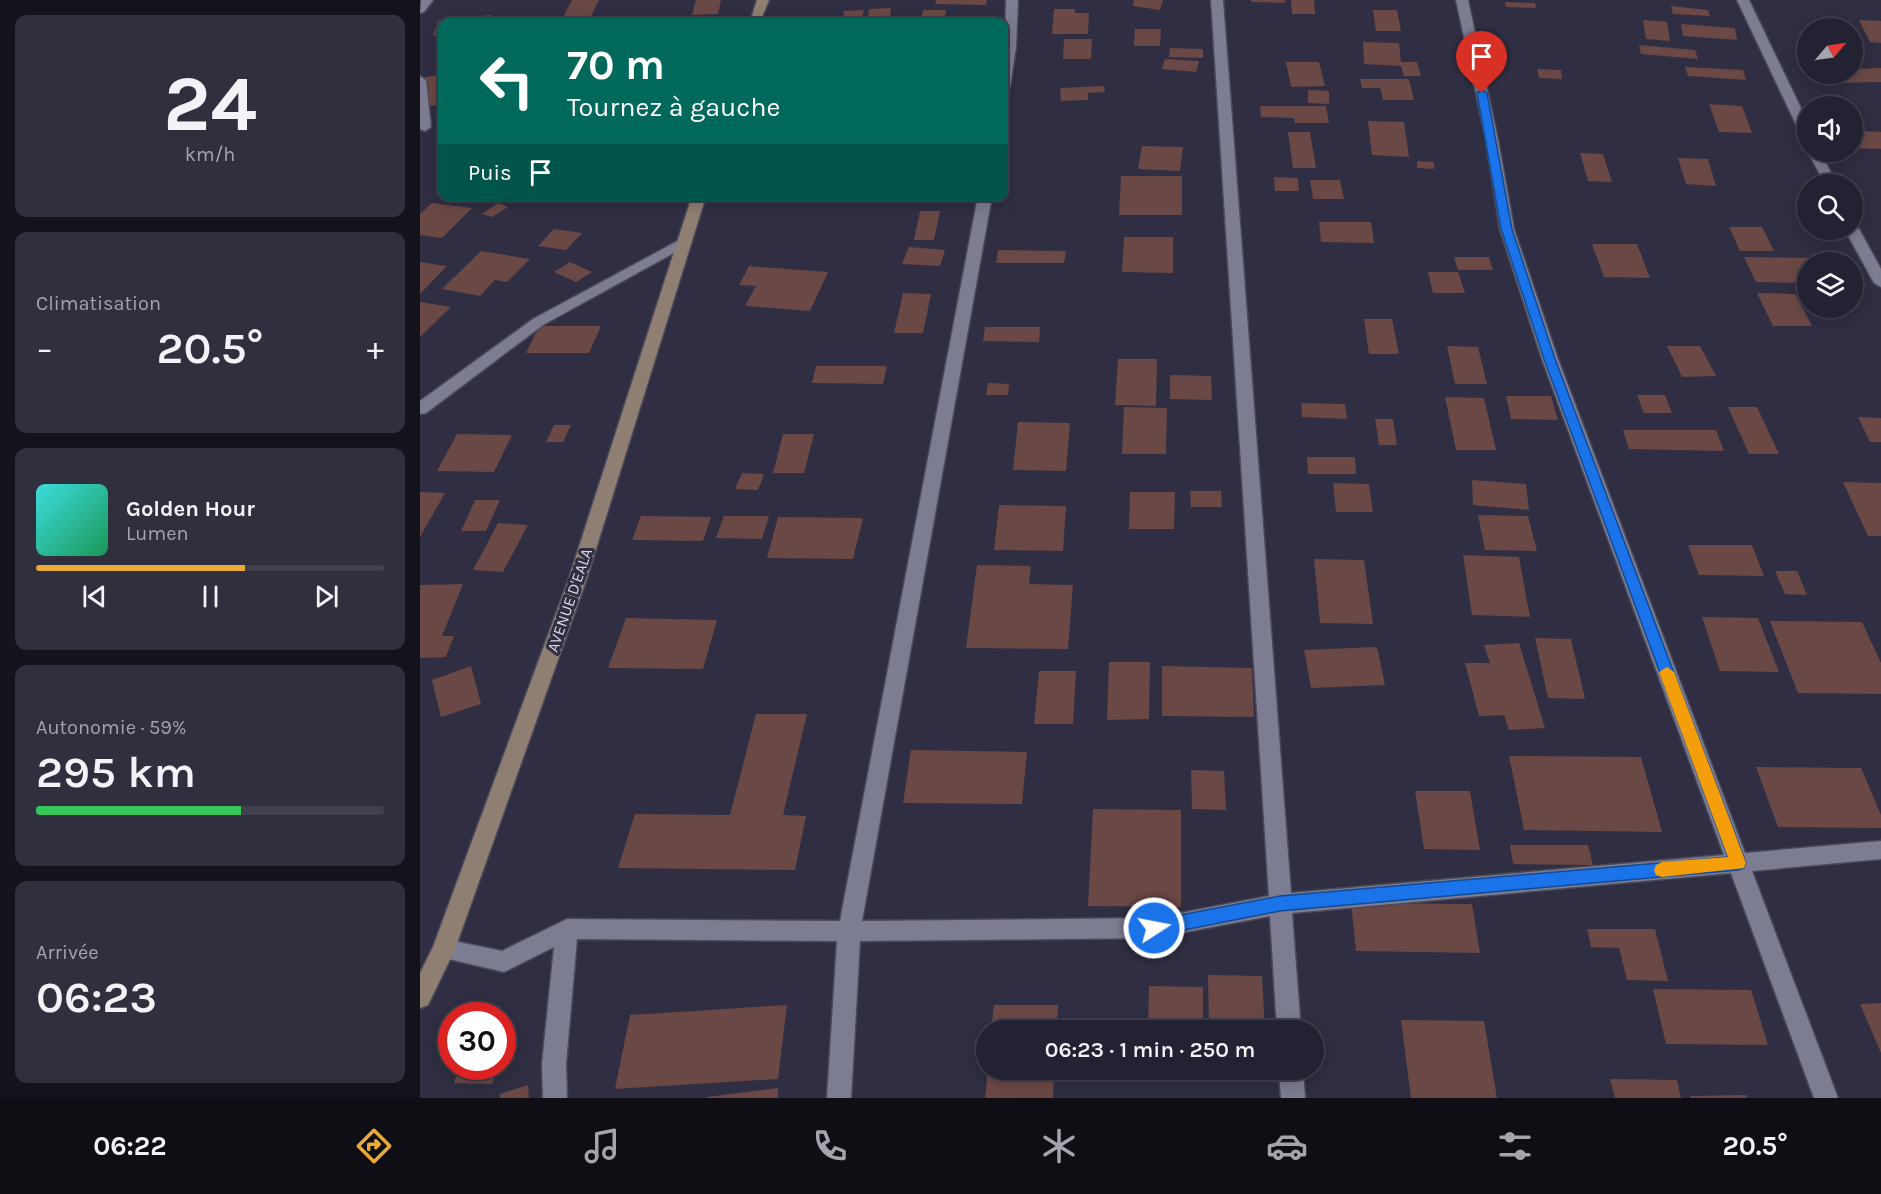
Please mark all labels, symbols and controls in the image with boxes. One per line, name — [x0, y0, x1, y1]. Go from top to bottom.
north arrow — [1797, 18, 1863, 84]
map controls — [1797, 18, 1863, 318]
pin — [1456, 31, 1507, 93]
text: 70 m — [567, 40, 665, 90]
icon: arrive — [1465, 40, 1498, 73]
icon: left — [468, 42, 546, 120]
text: 24 — [163, 58, 257, 150]
text: Tournez à gauche — [567, 91, 780, 123]
button: sound — [1797, 96, 1863, 162]
text: km/h — [185, 143, 235, 166]
icon: arrive — [524, 156, 557, 189]
text: Puis — [468, 160, 512, 186]
button: search — [1797, 174, 1863, 240]
button: layers — [1797, 252, 1863, 318]
text: Climatisation — [36, 292, 161, 315]
text: 20.5° — [157, 322, 263, 374]
text: − — [36, 329, 53, 367]
text: + — [367, 329, 384, 367]
text: Golden Hour — [126, 496, 255, 522]
text: Lumen — [126, 522, 189, 545]
street label: AVENUE D'EALA — [543, 546, 596, 655]
icon: previous — [78, 580, 111, 613]
icon: pause — [194, 580, 227, 613]
icon: next — [310, 580, 343, 613]
text: Autonomie · 59% — [36, 716, 186, 739]
text: 295 km — [36, 746, 196, 798]
position arrow — [1122, 896, 1186, 960]
text: Arrivée — [36, 941, 99, 964]
text: 06:23 — [36, 971, 157, 1023]
speed limit sign: 30 — [438, 1002, 516, 1080]
text: 06:23 · 1 min · 250 m — [1045, 1037, 1255, 1063]
icon: directions — [353, 1125, 395, 1167]
icon: music — [581, 1125, 623, 1167]
icon: phone — [809, 1125, 851, 1167]
icon: climate — [1038, 1125, 1080, 1167]
icon: car — [1266, 1125, 1308, 1167]
icon: filters — [1494, 1125, 1536, 1167]
text: 06:22 — [93, 1130, 167, 1162]
text: 20.5° — [1722, 1130, 1788, 1162]

